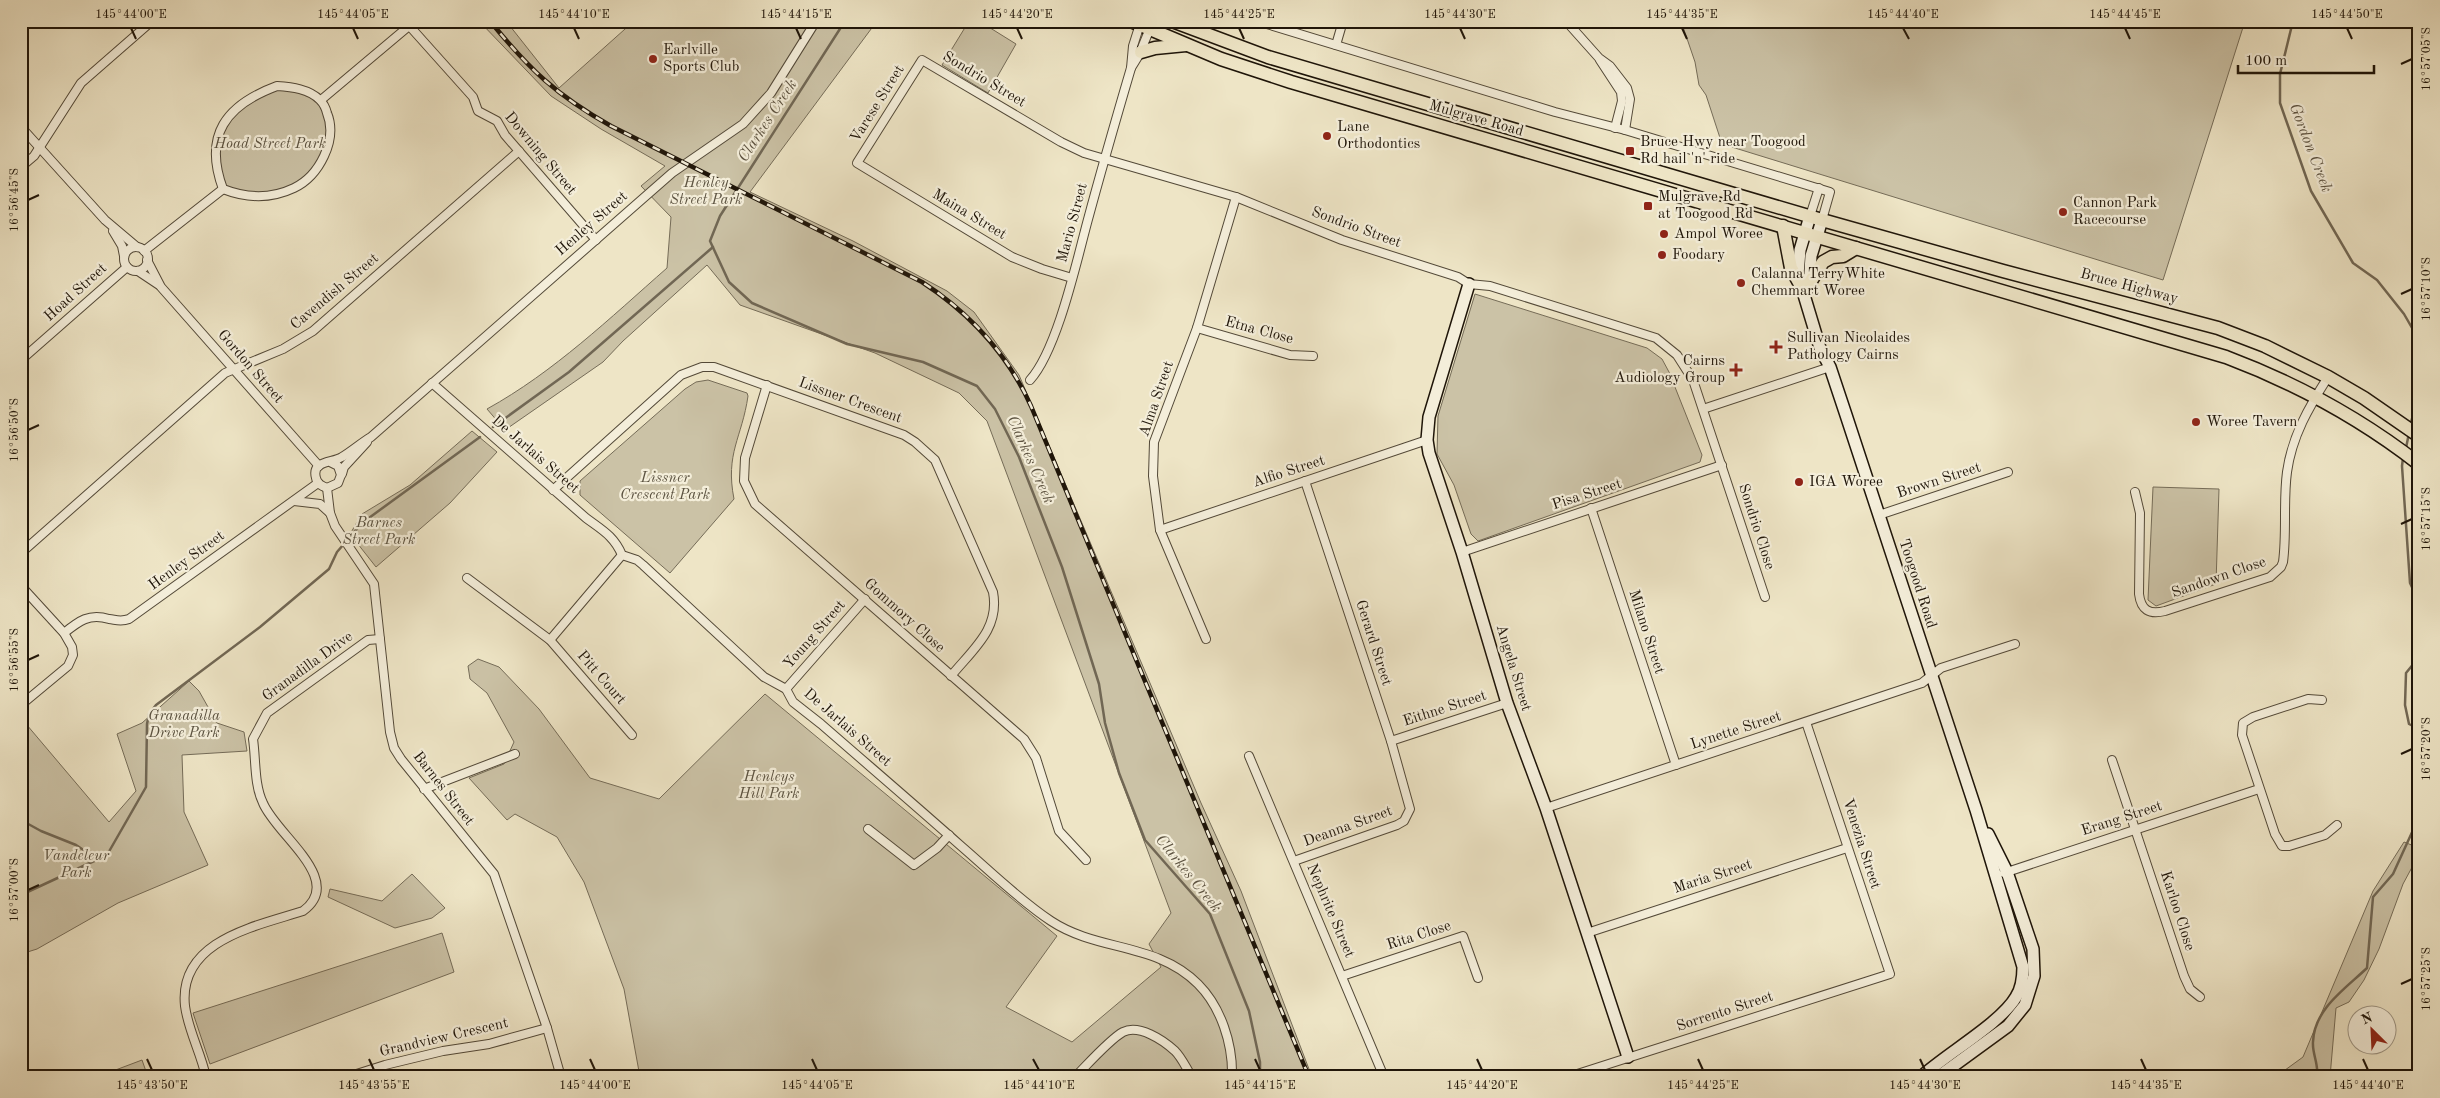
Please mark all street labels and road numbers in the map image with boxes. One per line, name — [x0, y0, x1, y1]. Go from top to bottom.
street label: Sondrio Street — [940, 49, 1028, 111]
street label: Varese Street — [848, 63, 908, 145]
street label: Mulgrave Road — [1427, 98, 1525, 140]
street label: Downing Street — [501, 110, 579, 198]
street label: Mario Street — [1055, 182, 1091, 264]
street label: Maina Street — [929, 187, 1009, 243]
street label: Henley Street — [553, 189, 631, 259]
street label: Sondrio Street — [1309, 205, 1403, 251]
street label: Cavendish Street — [288, 251, 382, 333]
street label: Hoad Street — [42, 261, 110, 325]
street label: Bruce Highway — [2078, 267, 2180, 307]
street label: Etna Close — [1223, 315, 1295, 347]
street label: Gordon Street — [214, 327, 286, 407]
street label: Alma Street — [1137, 359, 1177, 439]
street label: Lissner Crescent — [796, 375, 904, 427]
street label: De Jarlais Street — [488, 413, 582, 497]
street label: Alfio Street — [1251, 453, 1327, 491]
street label: Brown Street — [1895, 460, 1983, 502]
street label: Pisa Street — [1550, 477, 1624, 513]
street label: Sondrio Close — [1735, 482, 1777, 572]
street label: Henley Street — [146, 529, 228, 593]
street label: Toogood Road — [1895, 537, 1939, 631]
street label: Sandown Close — [2170, 555, 2268, 601]
street label: Gommory Close — [861, 576, 947, 656]
street label: Milano Street — [1625, 588, 1667, 676]
street label: Young Street — [781, 598, 849, 672]
street label: Gerard Street — [1352, 598, 1394, 688]
street label: Angela Street — [1493, 623, 1533, 713]
street label: Granadilla Drive — [260, 629, 356, 705]
street label: Pitt Court — [574, 648, 628, 708]
street label: De Jarlais Street — [800, 686, 894, 770]
street label: Eithne Street — [1401, 688, 1489, 730]
street label: Lynette Street — [1689, 709, 1783, 753]
street label: Barnes Street — [410, 749, 476, 829]
street label: Venezia Street — [1839, 797, 1883, 891]
street label: Erang Street — [2080, 799, 2164, 839]
street label: Deanna Street — [1301, 804, 1395, 850]
street label: Maria Street — [1672, 857, 1754, 897]
street label: Nephrite Street — [1303, 862, 1357, 960]
street label: Karloo Close — [2157, 869, 2197, 953]
street label: Rita Close — [1385, 919, 1453, 953]
street label: Sorrento Street — [1675, 989, 1775, 1035]
street label: Grandview Crescent — [378, 1016, 510, 1060]

